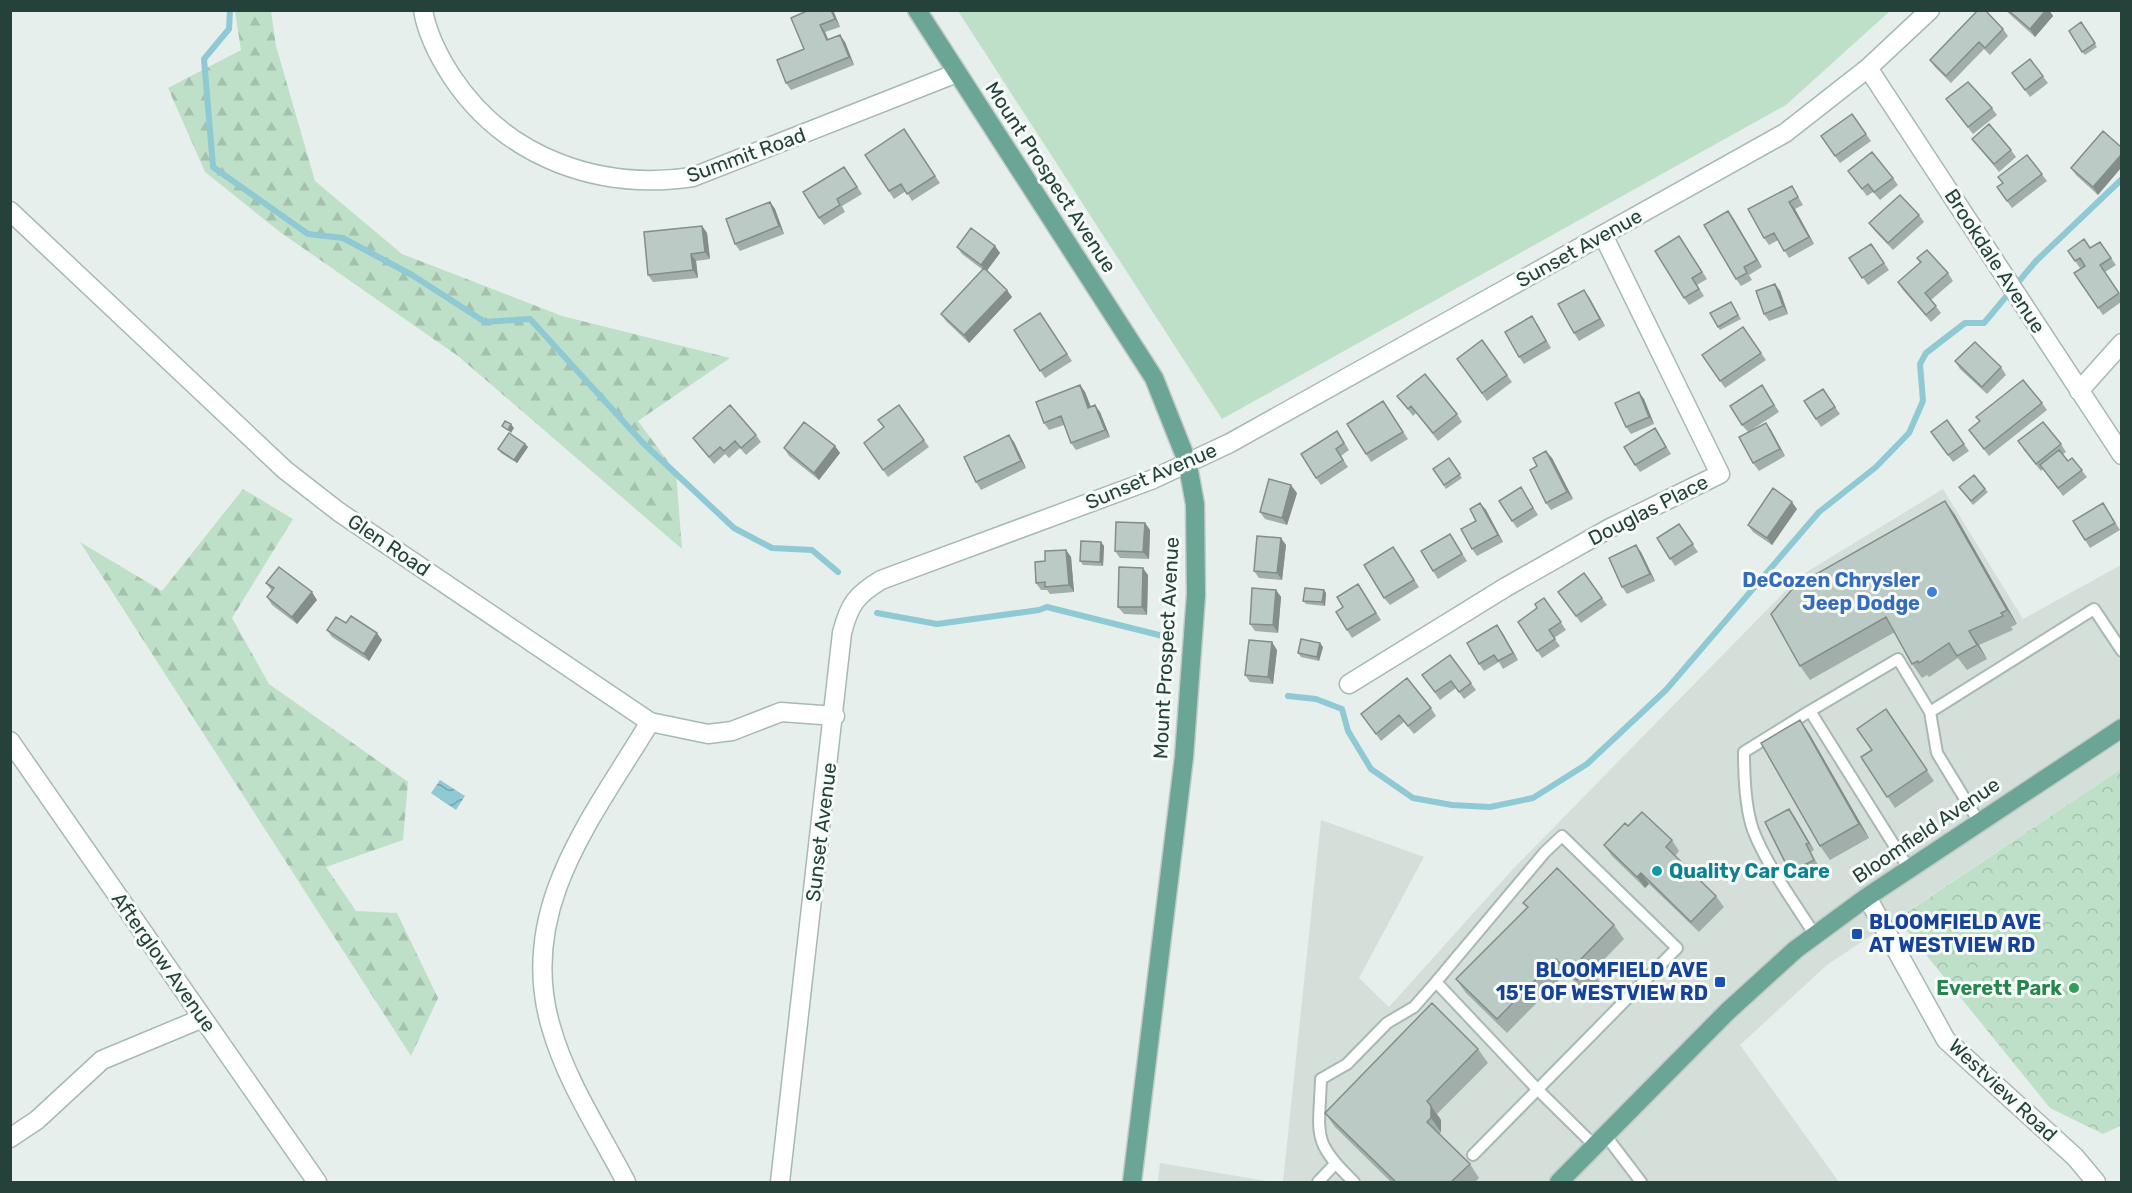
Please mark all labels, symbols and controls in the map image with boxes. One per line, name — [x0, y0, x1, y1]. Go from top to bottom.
street label: Mount Prospect Avenue — [980, 77, 1122, 277]
street label: Summit Road — [683, 122, 809, 188]
street label: Brookdale Avenue — [1939, 184, 2051, 338]
street label: Sunset Avenue — [1512, 204, 1646, 292]
street label: Sunset Avenue — [1082, 438, 1220, 514]
street label: Douglas Place — [1584, 470, 1712, 550]
street label: Glen Road — [343, 509, 435, 581]
street label: Mount Prospect Avenue — [1148, 536, 1184, 760]
place label: DeCozen Chrysler Jeep Dodge — [1742, 568, 1920, 615]
marker: DeCozen Chrysler Jeep Dodge — [1925, 585, 1939, 599]
street label: Sunset Avenue — [801, 761, 841, 903]
street label: Bloomfield Avenue — [1848, 772, 2004, 888]
place label: Quality Car Care — [1669, 859, 1830, 883]
marker: Quality Car Care — [1650, 864, 1664, 878]
street label: Afterglow Avenue — [107, 887, 221, 1037]
place label: BLOOMFIELD AVE AT WESTVIEW RD — [1869, 910, 2041, 957]
marker: BLOOMFIELD AVE AT WESTVIEW RD — [1850, 927, 1864, 941]
place label: BLOOMFIELD AVE 15'E OF WESTVIEW RD — [1496, 958, 1708, 1005]
marker: BLOOMFIELD AVE 15'E OF WESTVIEW RD — [1713, 975, 1727, 989]
place label: Everett Park — [1936, 976, 2062, 1000]
marker: Everett Park — [2067, 981, 2081, 995]
street label: Westview Road — [1944, 1034, 2062, 1146]

